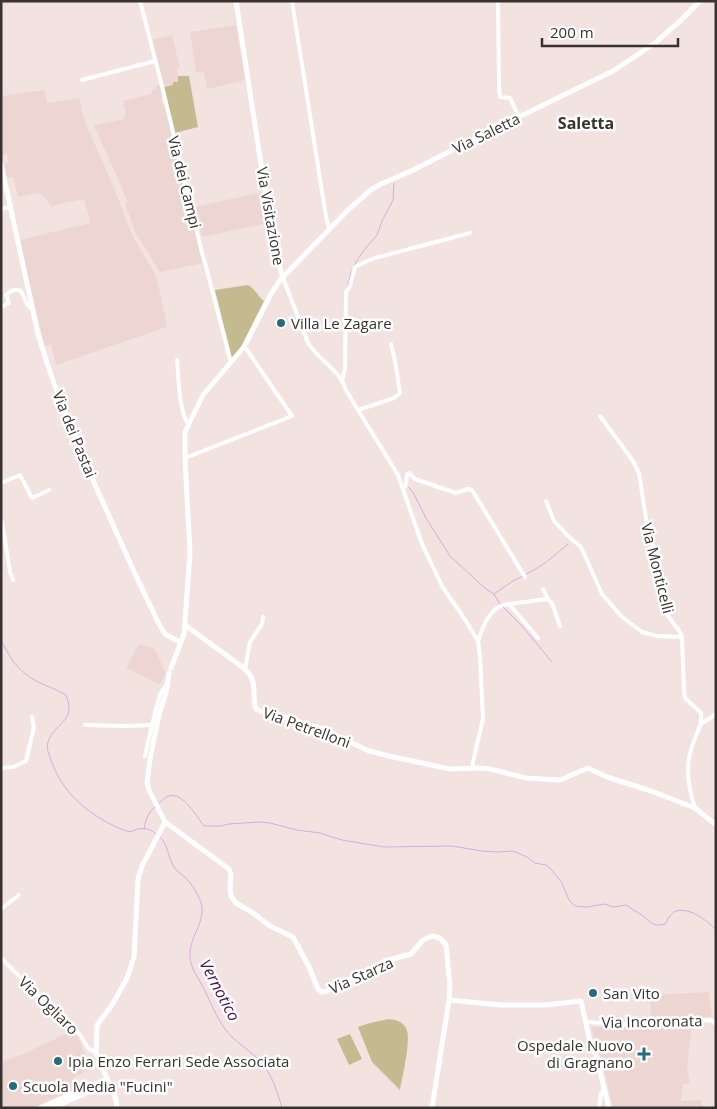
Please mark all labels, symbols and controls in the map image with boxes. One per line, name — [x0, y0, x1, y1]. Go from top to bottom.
scale bar — [542, 15, 678, 47]
text: 200 m — [550, 22, 594, 42]
street label: Via Saletta — [449, 108, 523, 158]
district label: Saletta — [558, 112, 614, 134]
street label: Via dei Campi — [164, 134, 206, 230]
street label: Via Visitazione — [252, 165, 290, 267]
place label: Villa Le Zagare — [291, 313, 392, 333]
marker: Villa Le Zagare — [275, 317, 287, 329]
street label: Via dei Pastai — [48, 387, 102, 481]
street label: Via Monticelli — [637, 521, 679, 615]
street label: Via Petrelloni — [260, 702, 354, 752]
street label: Via Starza — [326, 952, 396, 998]
water label: Vernotico — [195, 955, 245, 1025]
street label: Via Ogliaro — [15, 971, 83, 1039]
place label: San Vito — [603, 983, 660, 1003]
marker: San Vito — [587, 987, 599, 999]
street label: Via Incoronata — [601, 1010, 703, 1032]
place label: Ospedale Nuovo di Gragnano — [517, 1035, 633, 1072]
marker: Ospedale Nuovo di Gragnano — [637, 1047, 651, 1061]
place label: Ipia Enzo Ferrari Sede Associata — [68, 1051, 289, 1071]
marker: Ipia Enzo Ferrari Sede Associata — [52, 1055, 64, 1067]
place label: Scuola Media "Fucini" — [23, 1076, 173, 1096]
marker: Scuola Media "Fucini" — [7, 1080, 19, 1092]

